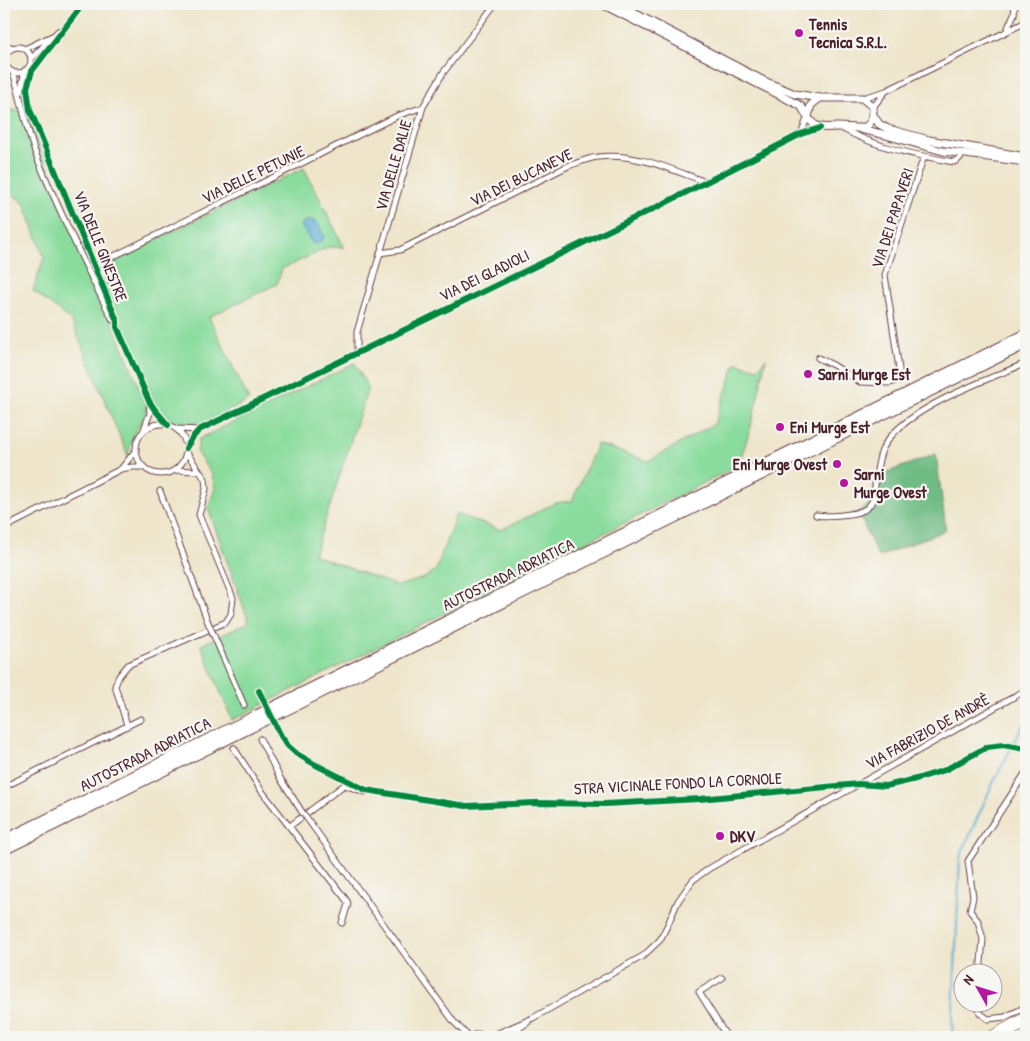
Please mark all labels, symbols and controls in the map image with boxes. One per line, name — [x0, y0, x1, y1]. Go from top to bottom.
place label: Tennis Tecnica S.R.L. — [808, 13, 887, 53]
marker: Tennis Tecnica S.R.L. — [793, 27, 805, 39]
street label: VIA DELLE DALIE — [370, 117, 416, 213]
street label: VIA DELLE PETUNIE — [198, 140, 308, 208]
street label: VIA DEI BUCANEVE — [466, 143, 576, 211]
street label: VIA DEI PAPAVERI — [865, 165, 919, 271]
street label: VIA DELLE GINESTRE — [69, 187, 133, 305]
street label: VIA DEI GLADIOLI — [435, 244, 533, 306]
place label: Sarni Murge Est — [818, 363, 911, 386]
marker: Sarni Murge Est — [802, 368, 814, 380]
place label: Eni Murge Est — [790, 416, 870, 439]
marker: Eni Murge Est — [774, 421, 786, 433]
place label: Eni Murge Ovest — [733, 453, 827, 476]
marker: Eni Murge Ovest — [831, 458, 843, 470]
place label: Sarni Murge Ovest — [854, 463, 927, 504]
marker: Sarni Murge Ovest — [838, 477, 850, 489]
street label: AUTOSTRADA ADRIATICA — [438, 532, 578, 615]
street label: VIA FABRIZIO DE ANDRÈ — [861, 688, 993, 774]
street label: AUTOSTRADA ADRIATICA — [76, 711, 214, 797]
street label: STRA VICINALE FONDO LA CORNOLE — [573, 767, 783, 799]
place label: DKV — [730, 825, 756, 847]
marker: DKV — [714, 830, 726, 842]
north arrow — [952, 964, 1002, 1014]
text: N — [958, 970, 978, 988]

